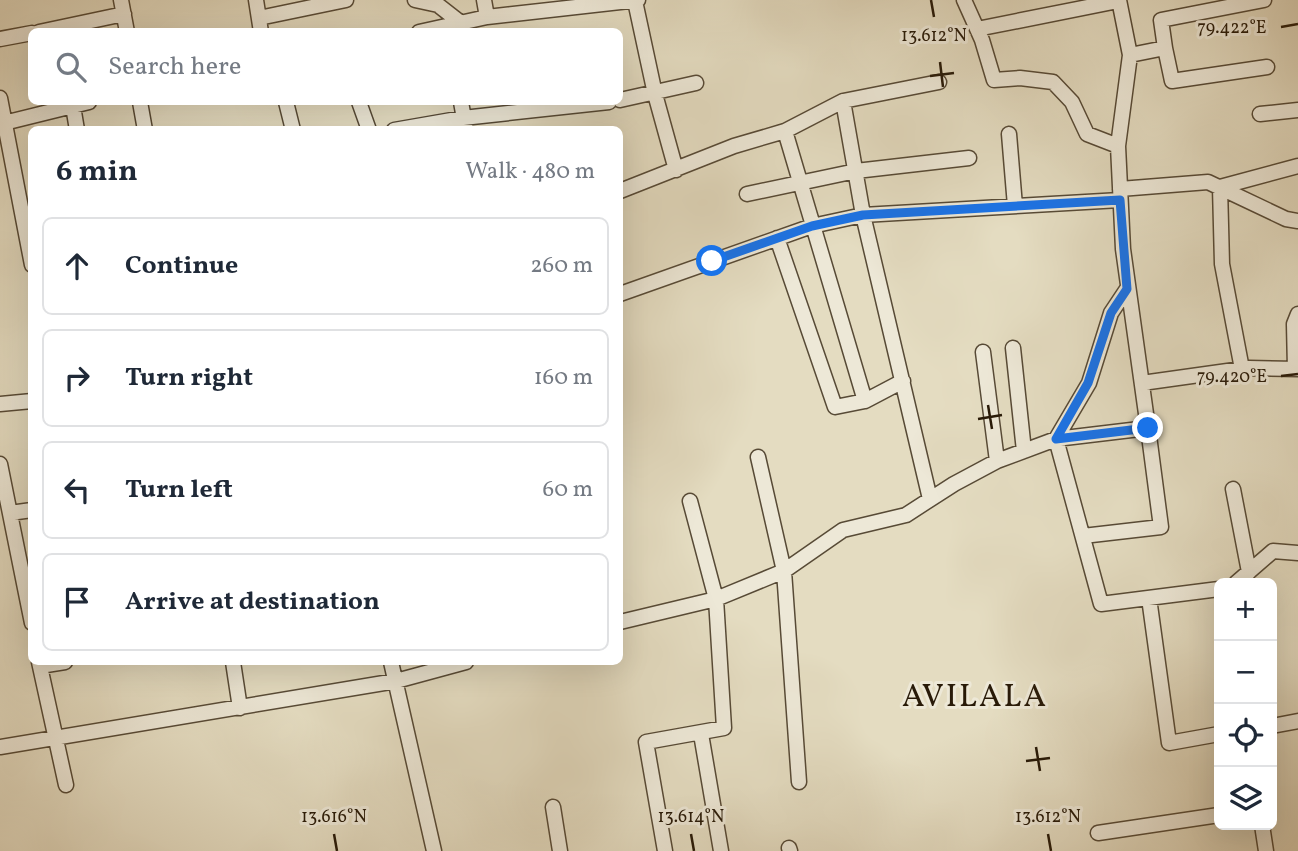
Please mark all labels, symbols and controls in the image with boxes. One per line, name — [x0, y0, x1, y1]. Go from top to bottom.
text: 79.422°E — [1197, 16, 1267, 41]
text: 13.612°N — [901, 24, 967, 49]
search box — [28, 28, 623, 105]
icon: search — [52, 48, 90, 86]
text: Search here — [108, 49, 241, 85]
text: 6 min — [56, 151, 138, 193]
text: Walk · 480 m — [465, 156, 595, 188]
route start — [696, 245, 727, 276]
icon: ahead — [58, 247, 96, 285]
text: Continue — [125, 248, 238, 284]
text: 260 m — [530, 250, 593, 282]
icon: right — [58, 359, 96, 397]
text: Turn right — [125, 360, 253, 396]
text: 160 m — [534, 362, 593, 394]
text: 79.420°E — [1197, 365, 1267, 390]
route end — [1132, 412, 1163, 443]
icon: left — [58, 471, 96, 509]
text: Turn left — [125, 472, 233, 508]
text: 60 m — [543, 474, 593, 506]
map controls — [1214, 578, 1277, 830]
button: + — [1214, 578, 1277, 641]
icon: arrive — [58, 583, 96, 621]
text: Arrive at destination — [125, 584, 380, 620]
button: − — [1214, 641, 1277, 704]
district label: AVILALA — [902, 676, 1048, 720]
button: locate — [1214, 704, 1277, 767]
button: layers — [1214, 767, 1277, 830]
text: 13.616°N — [301, 805, 367, 830]
text: 13.614°N — [658, 805, 724, 830]
text: 13.612°N — [1015, 805, 1081, 830]

